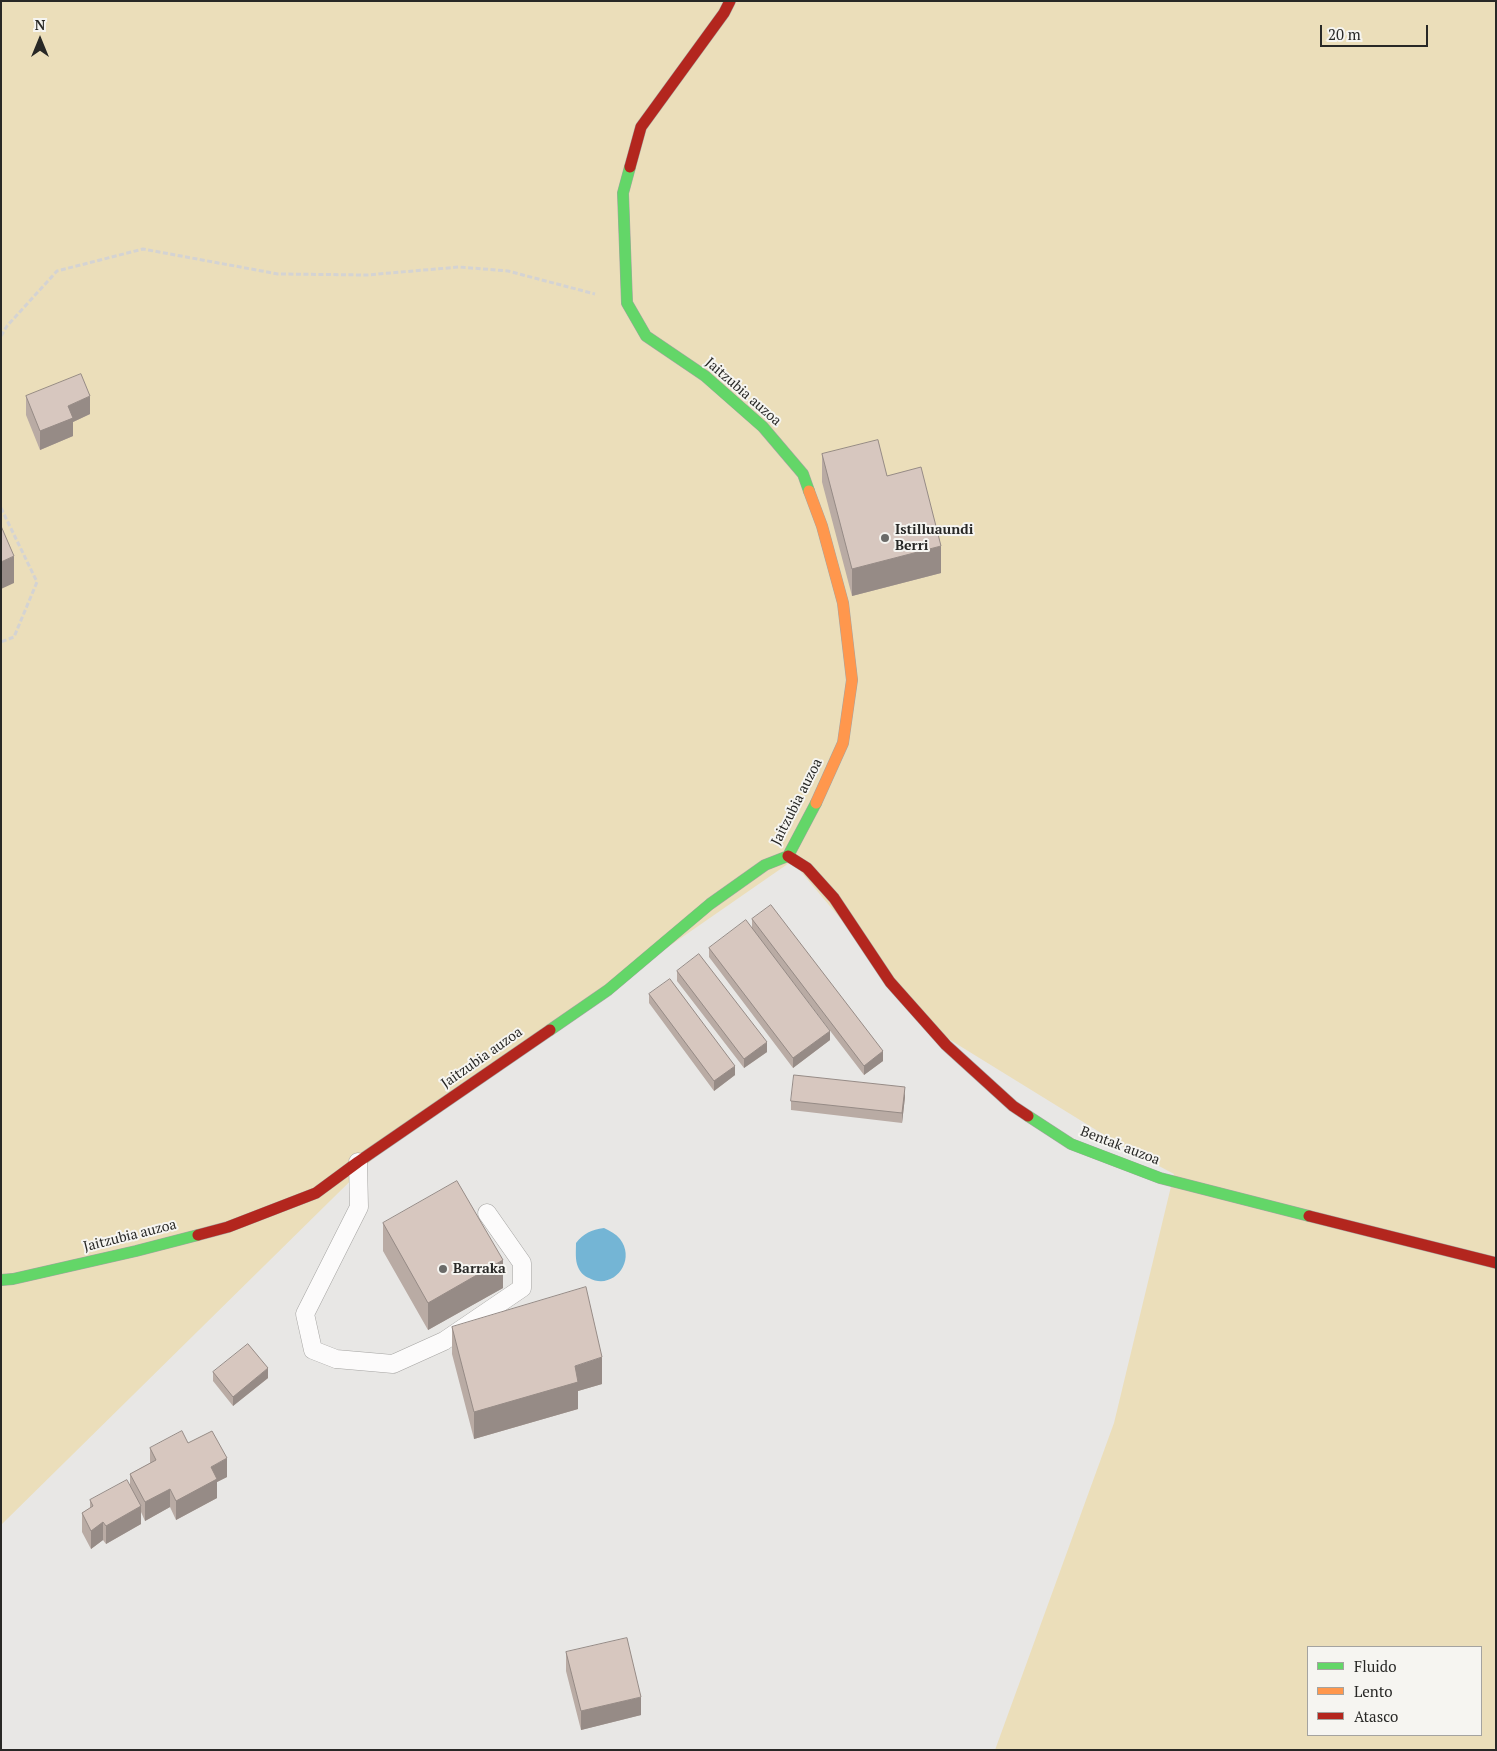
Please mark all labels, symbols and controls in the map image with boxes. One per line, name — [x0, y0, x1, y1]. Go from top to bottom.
north arrow — [15, 15, 65, 65]
text: N — [35, 15, 45, 34]
scale bar — [1322, 15, 1430, 47]
text: 20 m — [1328, 24, 1361, 44]
street label: Jaitzubia auzoa — [702, 354, 784, 430]
place label: Istilluaundi Berri — [895, 522, 973, 554]
marker: Istilluaundi Berri — [879, 532, 891, 544]
street label: Jaitzubia auzoa — [768, 756, 826, 848]
street label: Jaitzubia auzoa — [438, 1024, 526, 1092]
street label: Bentak auzoa — [1078, 1123, 1162, 1169]
street label: Jaitzubia auzoa — [82, 1216, 178, 1256]
place label: Barraka — [453, 1261, 506, 1277]
marker: Barraka — [437, 1263, 449, 1275]
legend — [1307, 1646, 1482, 1736]
text: Fluido — [1354, 1656, 1396, 1676]
text: Lento — [1354, 1681, 1393, 1701]
text: Atasco — [1354, 1706, 1398, 1726]

